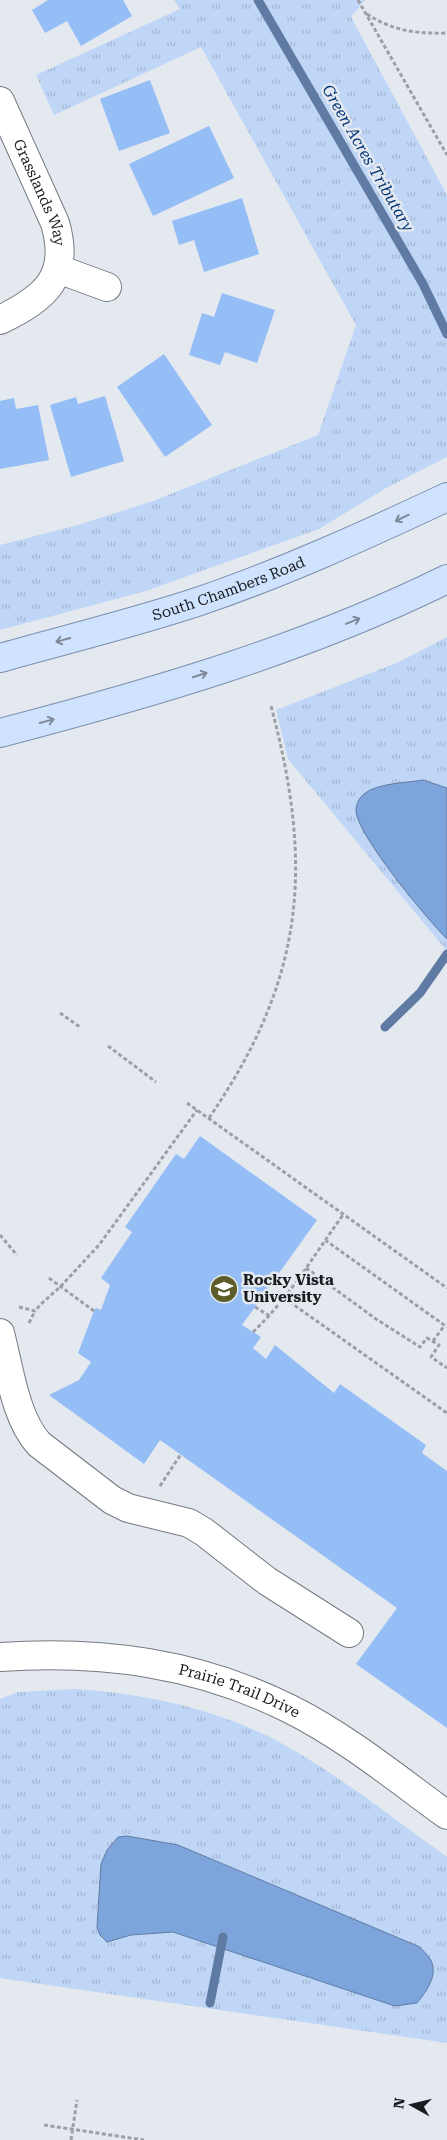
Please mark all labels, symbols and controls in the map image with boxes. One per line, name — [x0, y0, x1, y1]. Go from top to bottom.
water label: Green Acres Tributary — [318, 81, 418, 235]
street label: Grasslands Way — [9, 136, 69, 247]
one-way arrow — [395, 514, 410, 523]
street label: South Chambers Road — [150, 553, 308, 624]
one-way arrow — [345, 616, 360, 625]
one-way arrow — [56, 636, 72, 646]
one-way arrow — [191, 670, 207, 680]
one-way arrow — [39, 716, 55, 725]
place label: Rocky Vista University — [243, 1271, 334, 1306]
school or university icon: Rocky Vista University — [209, 1274, 239, 1304]
street label: Prairie Trail Drive — [177, 1660, 303, 1721]
north arrow — [387, 2080, 437, 2130]
text: N — [390, 2097, 408, 2110]

